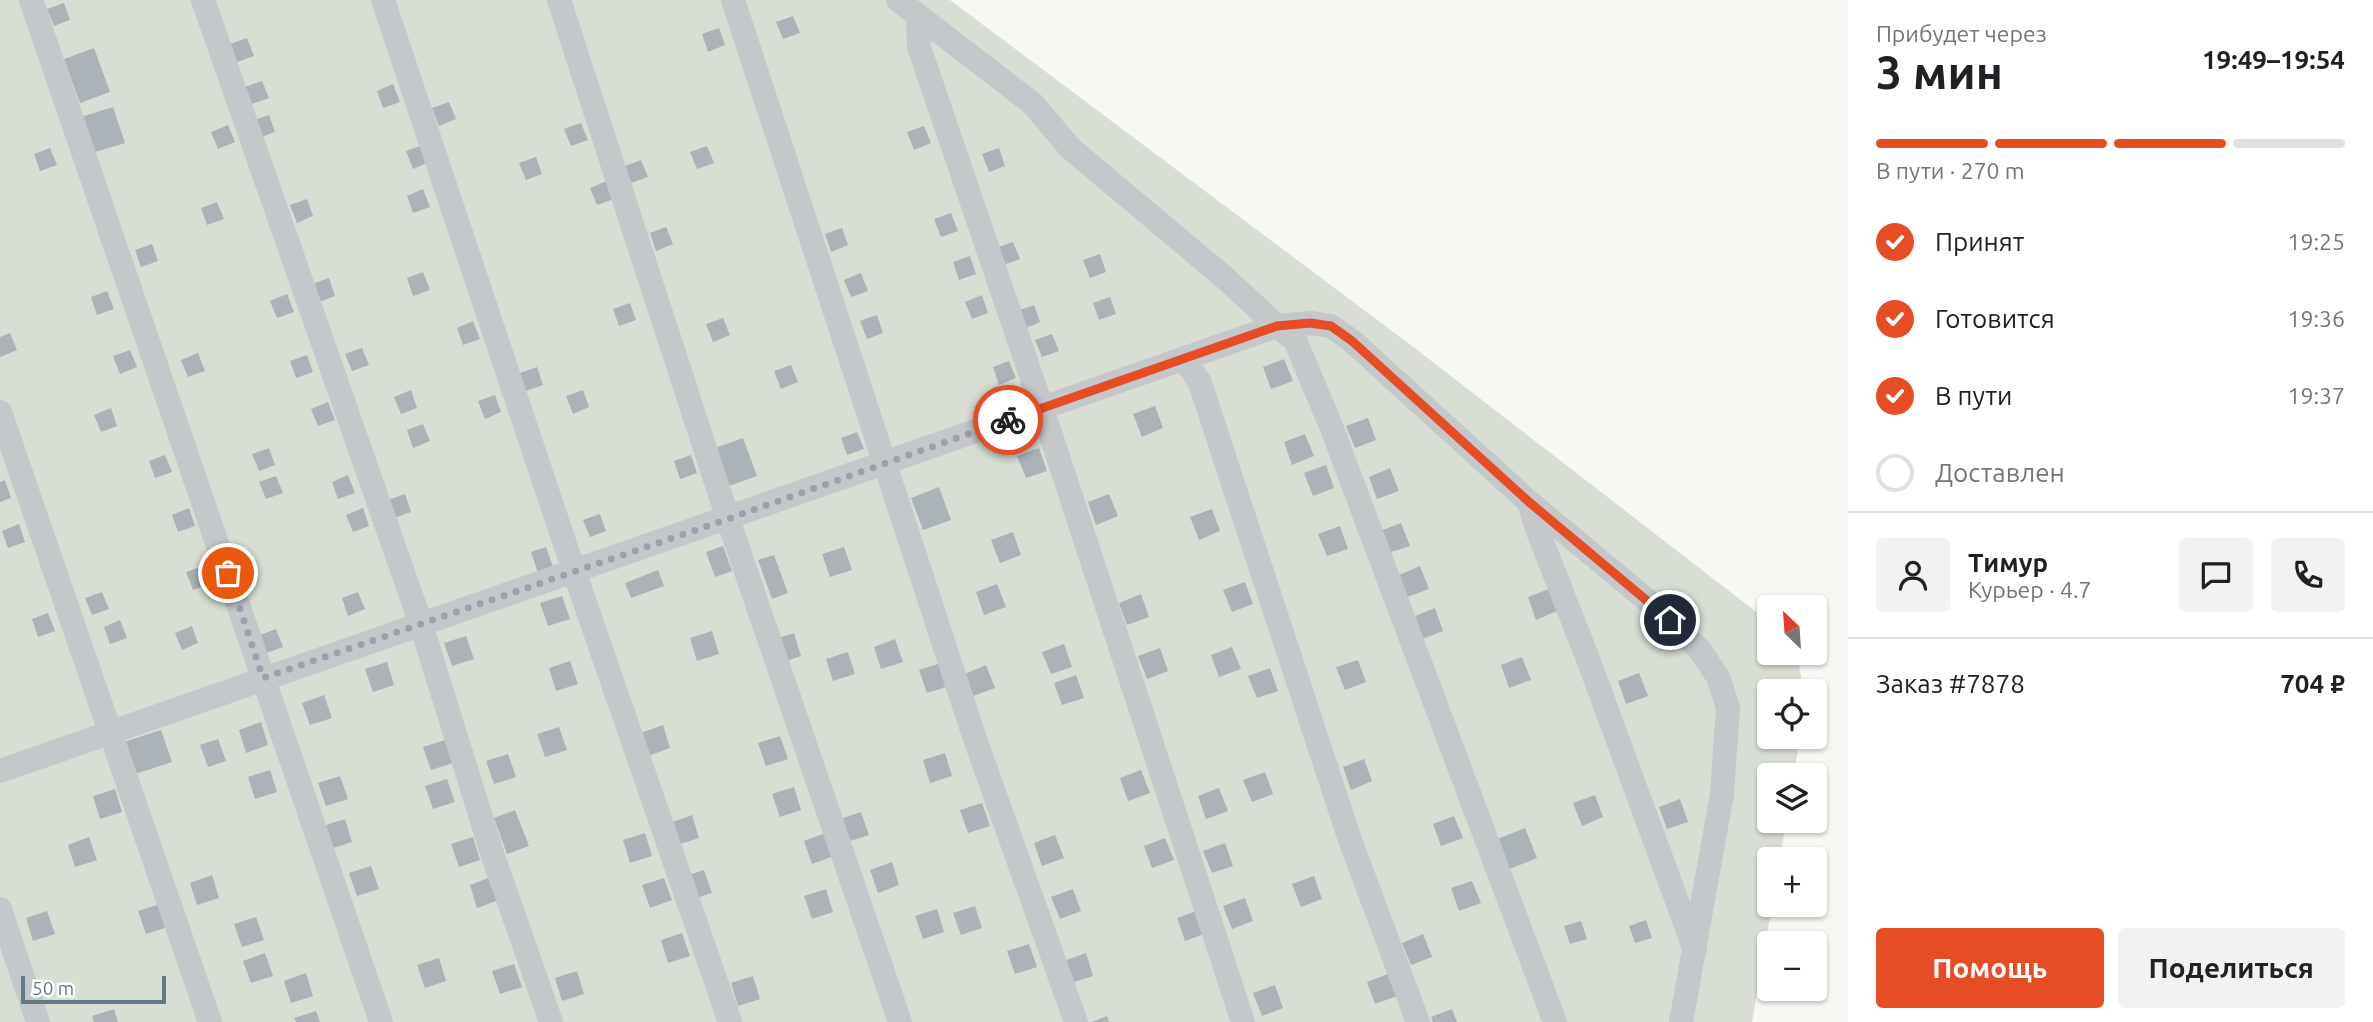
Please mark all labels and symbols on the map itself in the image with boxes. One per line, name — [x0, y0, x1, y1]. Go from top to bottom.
courier — [973, 385, 1043, 455]
pin — [198, 543, 258, 603]
pin — [1640, 590, 1700, 650]
north arrow — [1757, 595, 1827, 665]
scale bar — [21, 973, 166, 1005]

